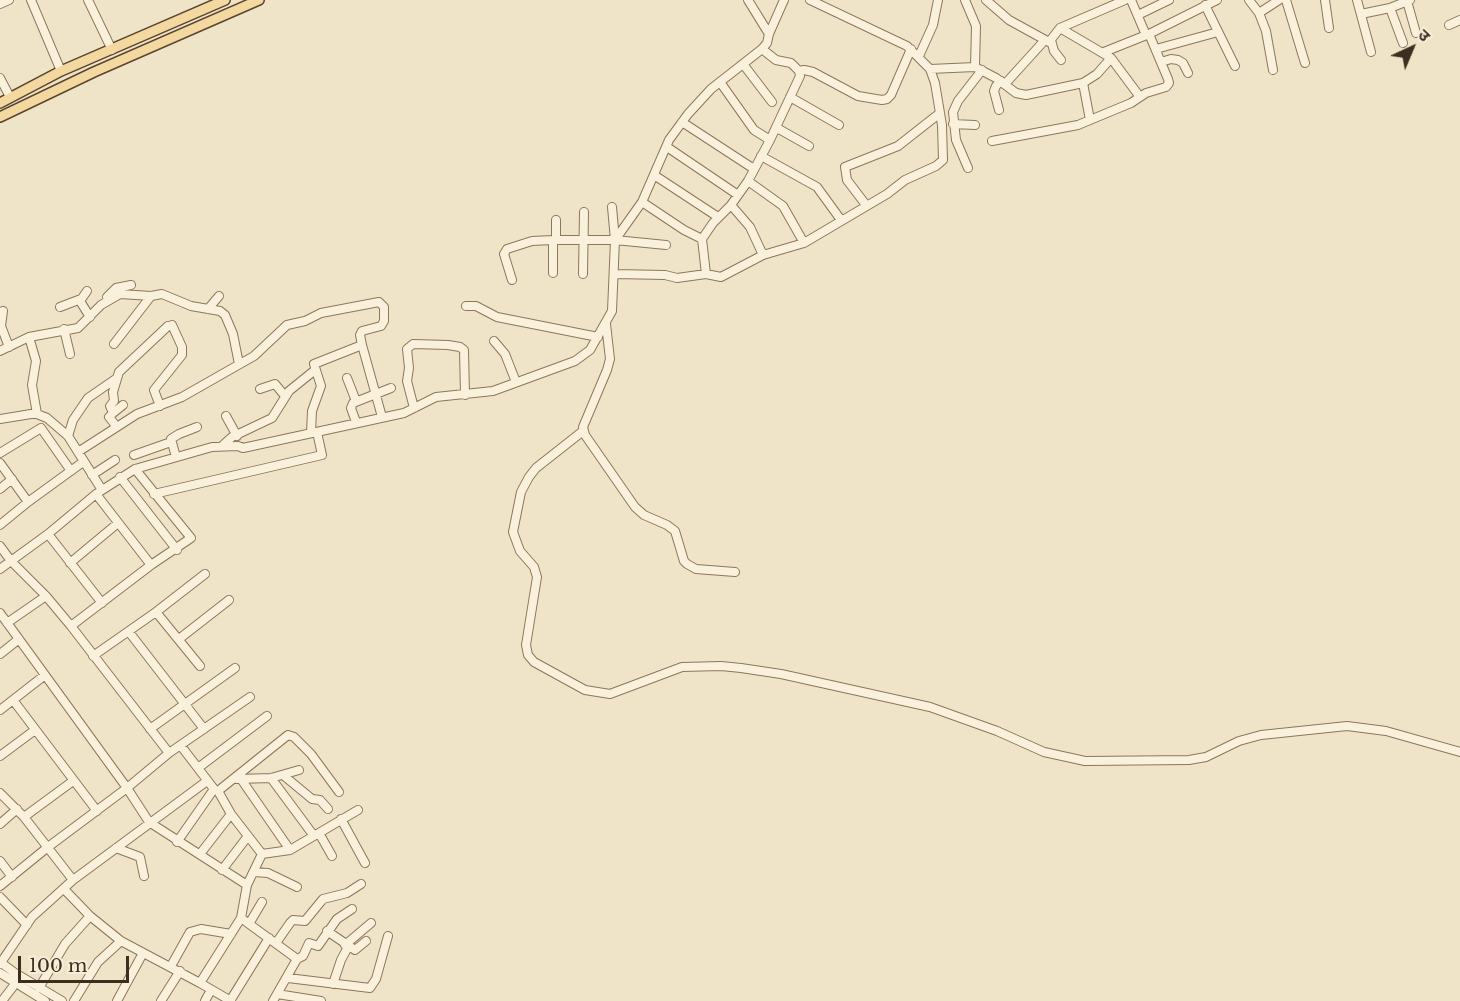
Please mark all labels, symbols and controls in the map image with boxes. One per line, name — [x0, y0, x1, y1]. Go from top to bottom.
north arrow — [1382, 18, 1442, 78]
text: उ — [1414, 25, 1435, 46]
scale bar — [21, 944, 132, 982]
text: 100 m — [29, 955, 87, 977]

